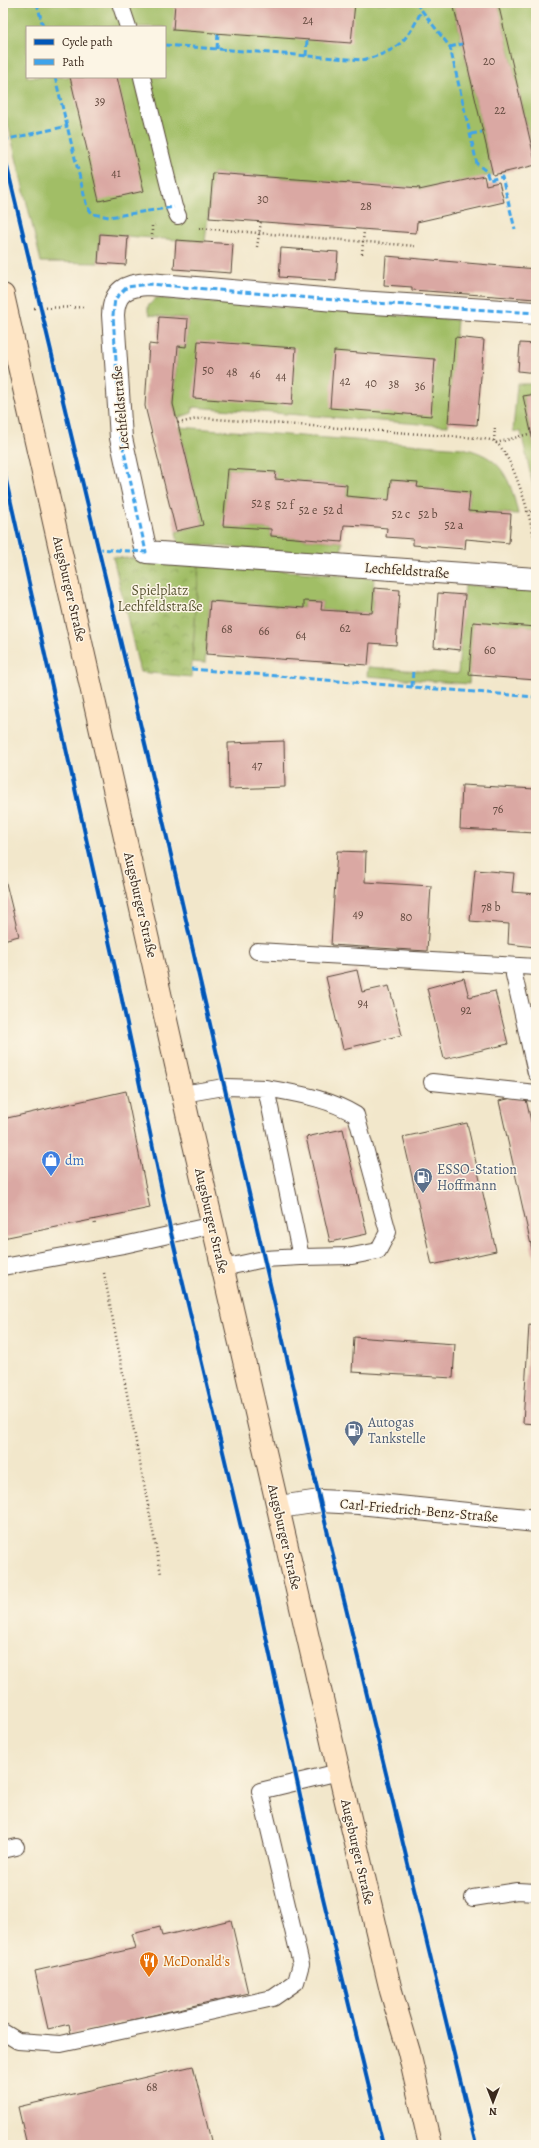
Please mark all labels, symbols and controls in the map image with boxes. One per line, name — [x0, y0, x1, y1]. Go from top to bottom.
house number: 24 — [302, 12, 314, 28]
legend — [26, 26, 166, 78]
text: Cycle path — [62, 34, 113, 50]
house number: 20 — [483, 53, 495, 69]
text: Path — [62, 54, 85, 70]
house number: 39 — [95, 93, 105, 109]
house number: 22 — [494, 102, 506, 118]
house number: 41 — [111, 165, 121, 181]
house number: 30 — [257, 191, 269, 207]
house number: 28 — [360, 198, 372, 214]
house number: 50 — [202, 362, 214, 378]
house number: 48 — [226, 364, 238, 380]
street label: Lechfeldstraße — [107, 365, 134, 451]
house number: 46 — [250, 366, 261, 382]
house number: 44 — [276, 368, 287, 384]
house number: 42 — [339, 373, 351, 389]
house number: 40 — [365, 375, 377, 391]
house number: 38 — [389, 376, 400, 392]
house number: 36 — [415, 378, 426, 394]
house number: 52 g — [251, 495, 271, 511]
house number: 52 f — [276, 497, 296, 513]
house number: 52 e — [299, 502, 317, 518]
house number: 52 d — [323, 502, 343, 518]
house number: 52 c — [392, 506, 410, 522]
house number: 52 b — [418, 506, 438, 522]
house number: 52 a — [445, 517, 464, 533]
street label: Augsburger Straße — [48, 533, 91, 644]
street label: Lechfeldstraße — [364, 558, 450, 583]
park label: Spielplatz Lechfeldstraße — [118, 581, 202, 616]
house number: 62 — [339, 620, 351, 636]
house number: 68 — [221, 621, 233, 637]
house number: 66 — [258, 623, 270, 639]
house number: 64 — [296, 627, 307, 643]
house number: 60 — [484, 642, 496, 658]
house number: 47 — [252, 757, 263, 773]
house number: 76 — [493, 801, 504, 817]
street label: Augsburger Straße — [119, 849, 162, 960]
house number: 78 b — [481, 899, 501, 915]
house number: 49 — [353, 906, 363, 922]
house number: 80 — [400, 909, 412, 925]
house number: 94 — [358, 995, 369, 1011]
house number: 92 — [460, 1002, 472, 1018]
shop icon: dm — [40, 1149, 62, 1177]
place label: dm — [65, 1151, 85, 1170]
place label: ESSO-Station Hoffmann — [437, 1160, 517, 1195]
street label: Augsburger Straße — [190, 1165, 233, 1276]
fuel station icon: ESSO-Station Hoffmann — [412, 1166, 434, 1194]
place label: Autogas Tankstelle — [367, 1413, 426, 1448]
fuel station icon: Autogas Tankstelle — [343, 1419, 365, 1447]
street label: Augsburger Straße — [263, 1481, 306, 1592]
street label: Carl-Friedrich-Benz-Straße — [339, 1494, 499, 1527]
street label: Augsburger Straße — [336, 1796, 379, 1907]
restaurant icon: McDonald's — [138, 1950, 160, 1978]
place label: McDonald's — [163, 1952, 230, 1971]
house number: 68 — [146, 2079, 158, 2095]
north arrow — [473, 2082, 513, 2122]
text: N — [489, 2104, 497, 2119]

